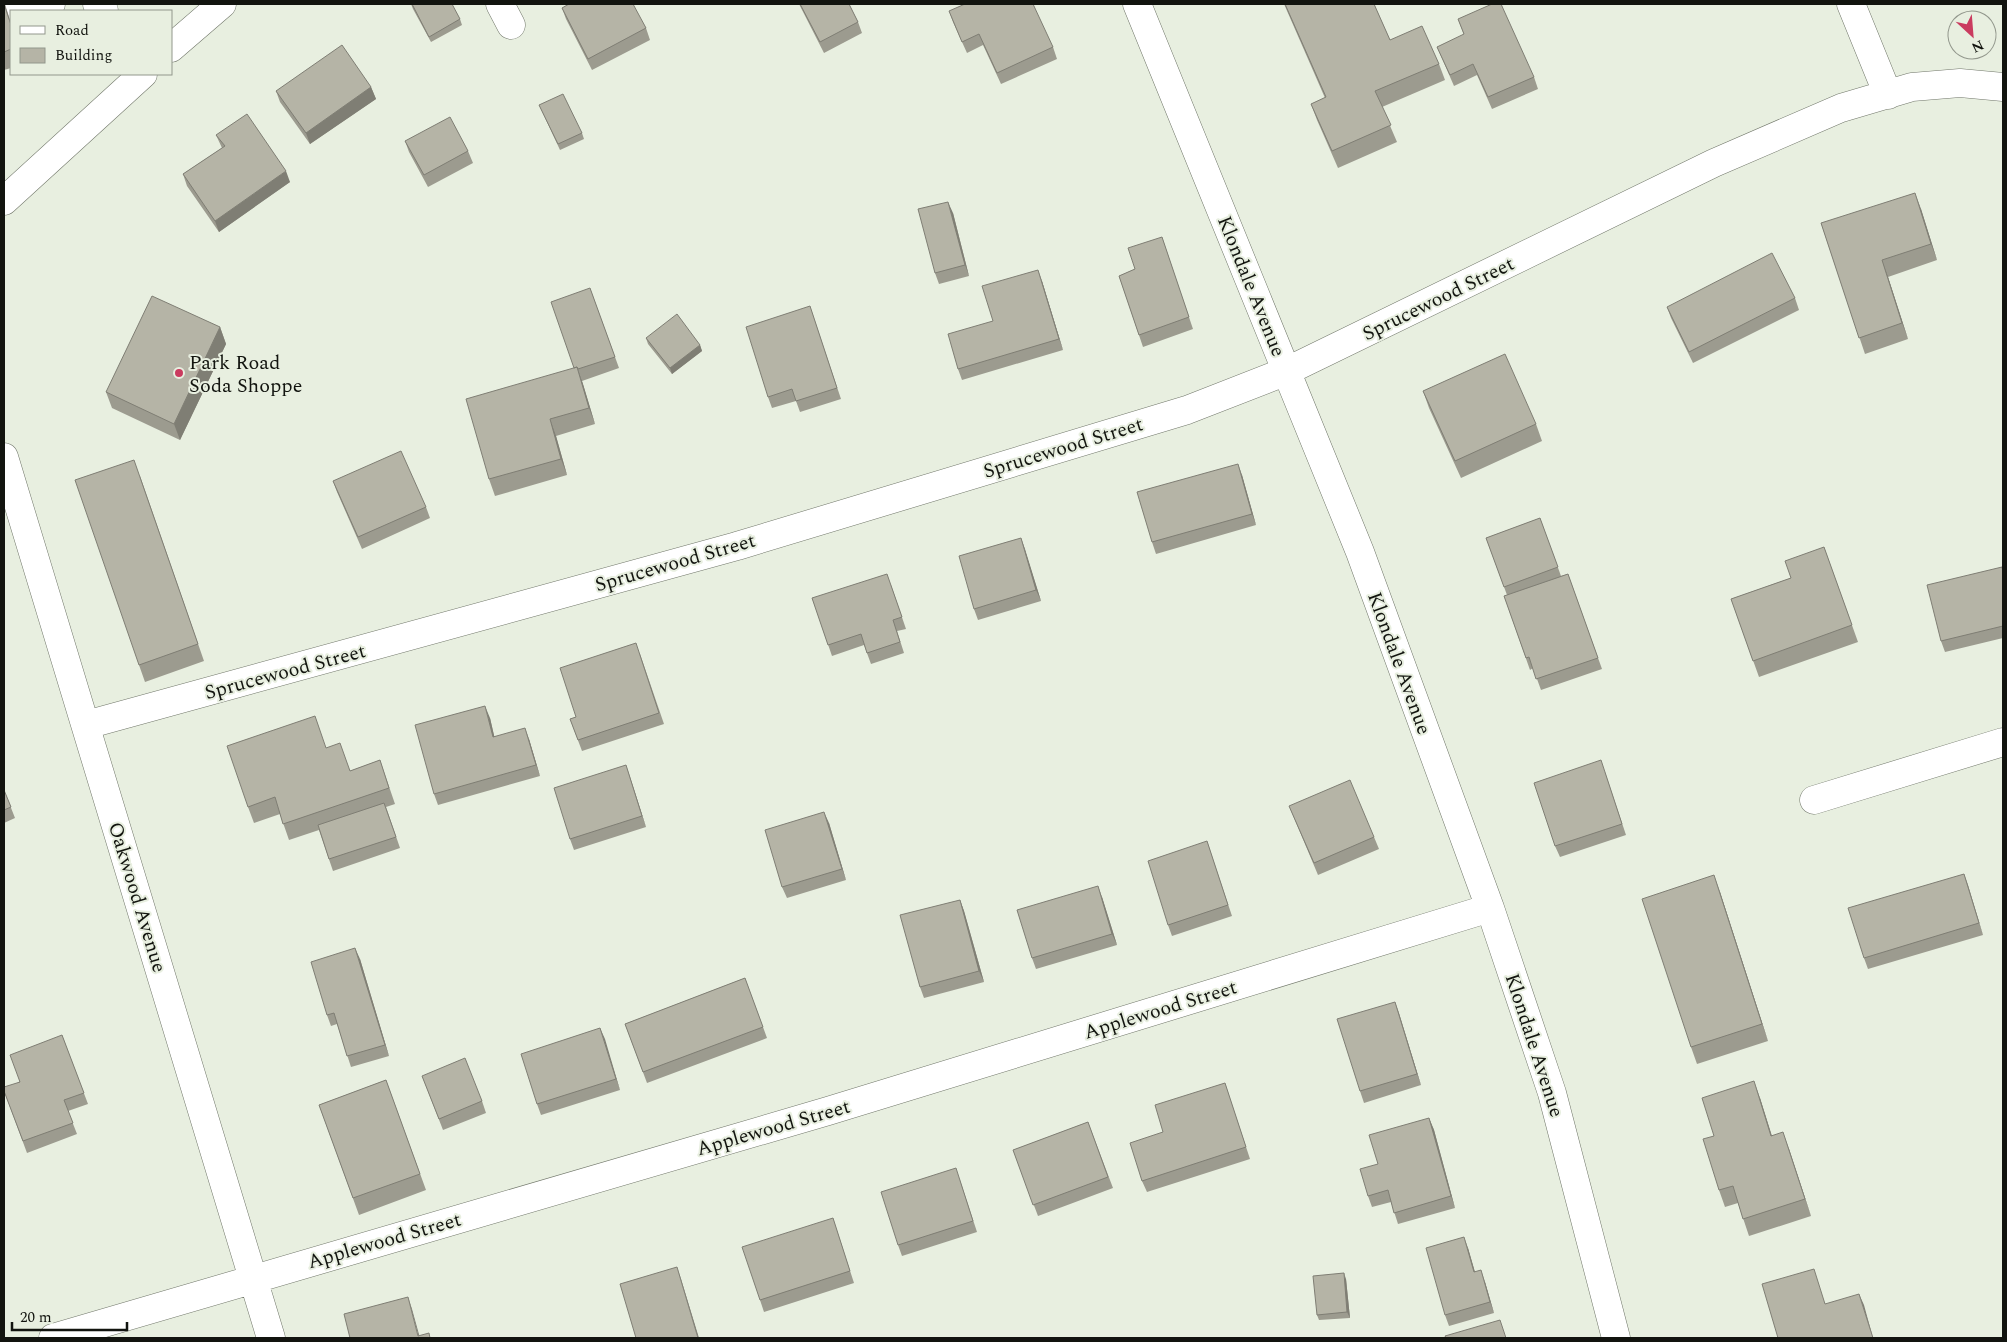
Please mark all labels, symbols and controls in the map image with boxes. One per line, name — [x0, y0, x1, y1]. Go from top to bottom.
legend — [10, 10, 172, 75]
north arrow — [1947, 10, 1997, 60]
text: Road — [55, 19, 89, 42]
text: N — [1968, 34, 1987, 58]
text: Building — [55, 44, 112, 67]
street label: Klondale Avenue — [1209, 211, 1293, 361]
street label: Sprucewood Street — [1357, 249, 1520, 349]
place label: Park Road Soda Shoppe — [189, 348, 302, 401]
marker: Park Road Soda Shoppe — [173, 367, 185, 379]
street label: Sprucewood Street — [980, 409, 1147, 487]
street label: Sprucewood Street — [591, 526, 759, 600]
street label: Klondale Avenue — [1359, 588, 1439, 739]
street label: Sprucewood Street — [201, 636, 369, 708]
street label: Oakwood Avenue — [100, 818, 174, 976]
street label: Klondale Avenue — [1497, 969, 1571, 1121]
street label: Applewood Street — [1080, 972, 1241, 1048]
street label: Applewood Street — [693, 1092, 854, 1164]
street label: Applewood Street — [304, 1205, 465, 1277]
scale bar — [12, 1300, 128, 1332]
text: 20 m — [20, 1306, 52, 1329]

